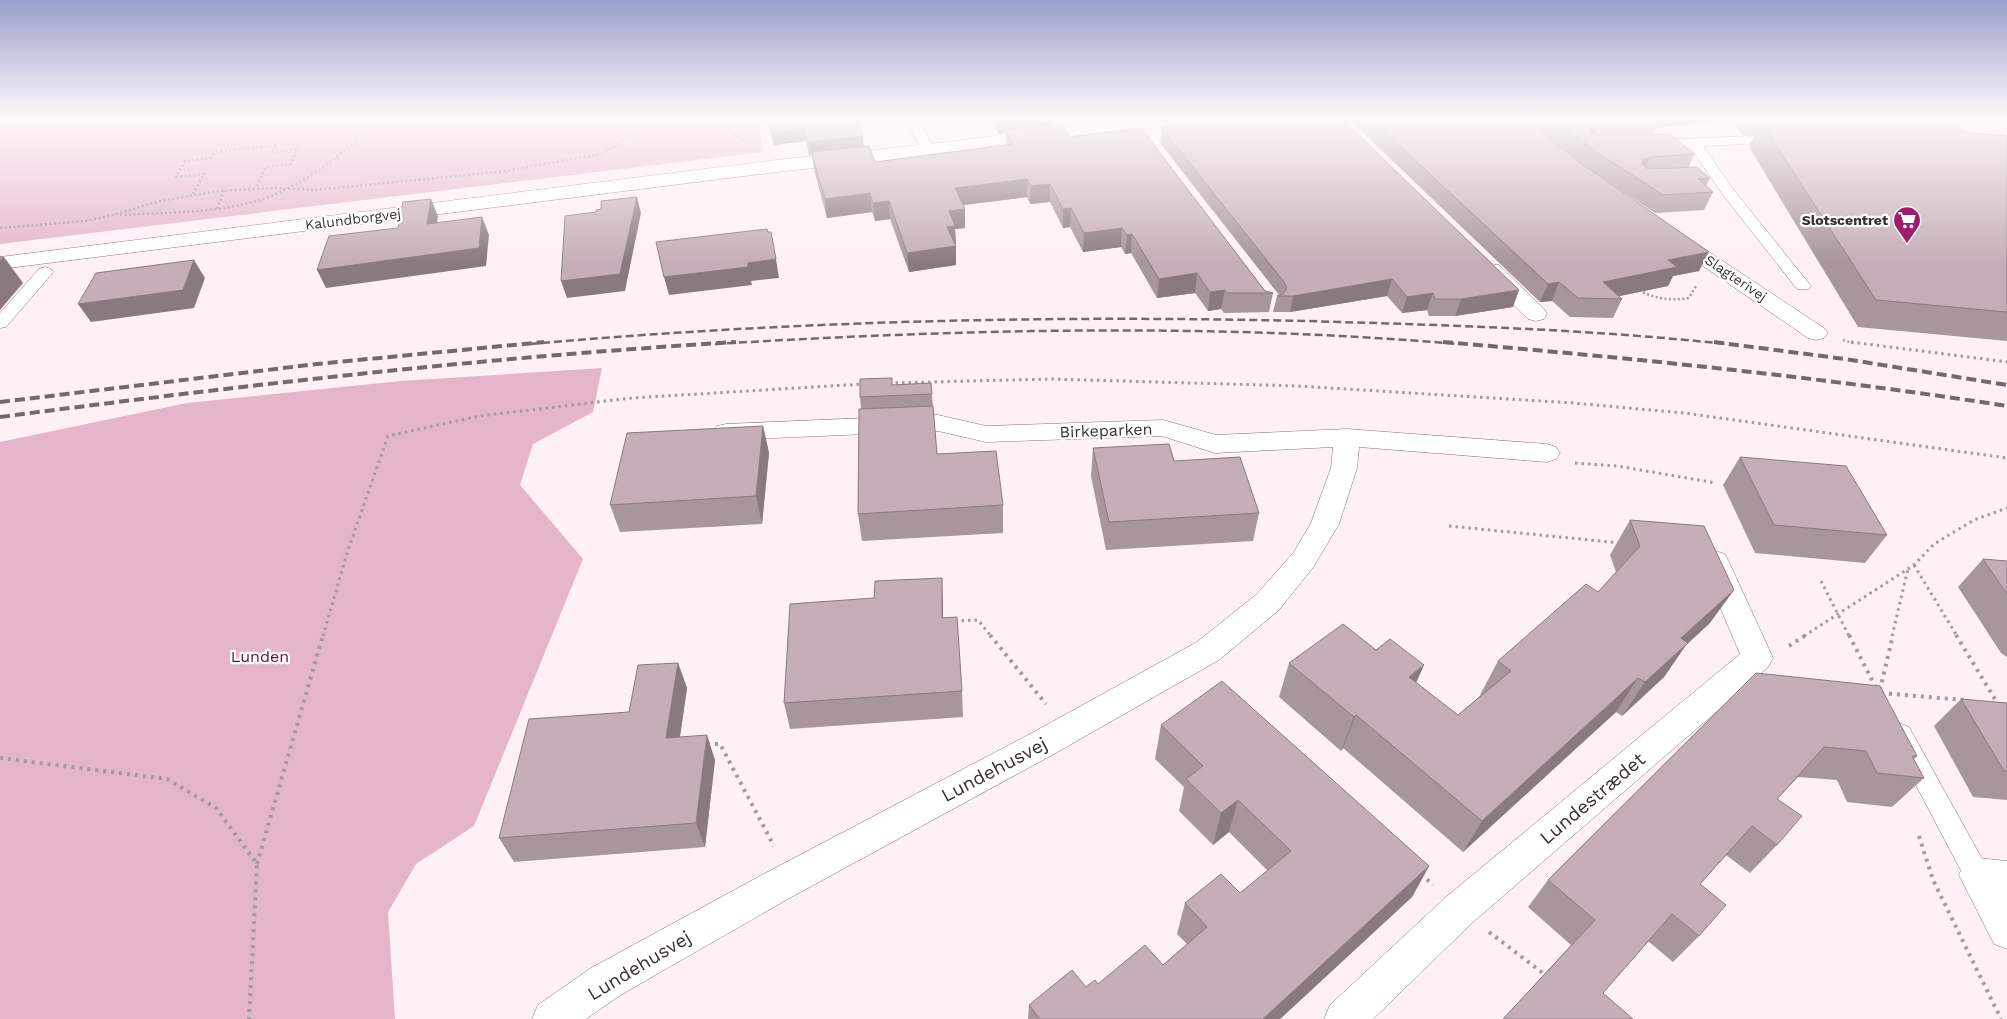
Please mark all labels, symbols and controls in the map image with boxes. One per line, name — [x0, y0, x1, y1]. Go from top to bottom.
street label: Kalundborgvej — [304, 205, 402, 233]
supermarket icon: Slotscentret — [1892, 205, 1922, 244]
place label: Slotscentret — [1802, 212, 1888, 228]
street label: Slagterivej — [1702, 251, 1770, 305]
street label: Birkeparken — [1059, 419, 1153, 442]
park label: Lunden — [231, 647, 289, 666]
street label: Lundehusvej — [937, 732, 1051, 807]
street label: Lundestrædet — [1535, 748, 1650, 849]
street label: Lundehusvej — [583, 926, 695, 1005]

